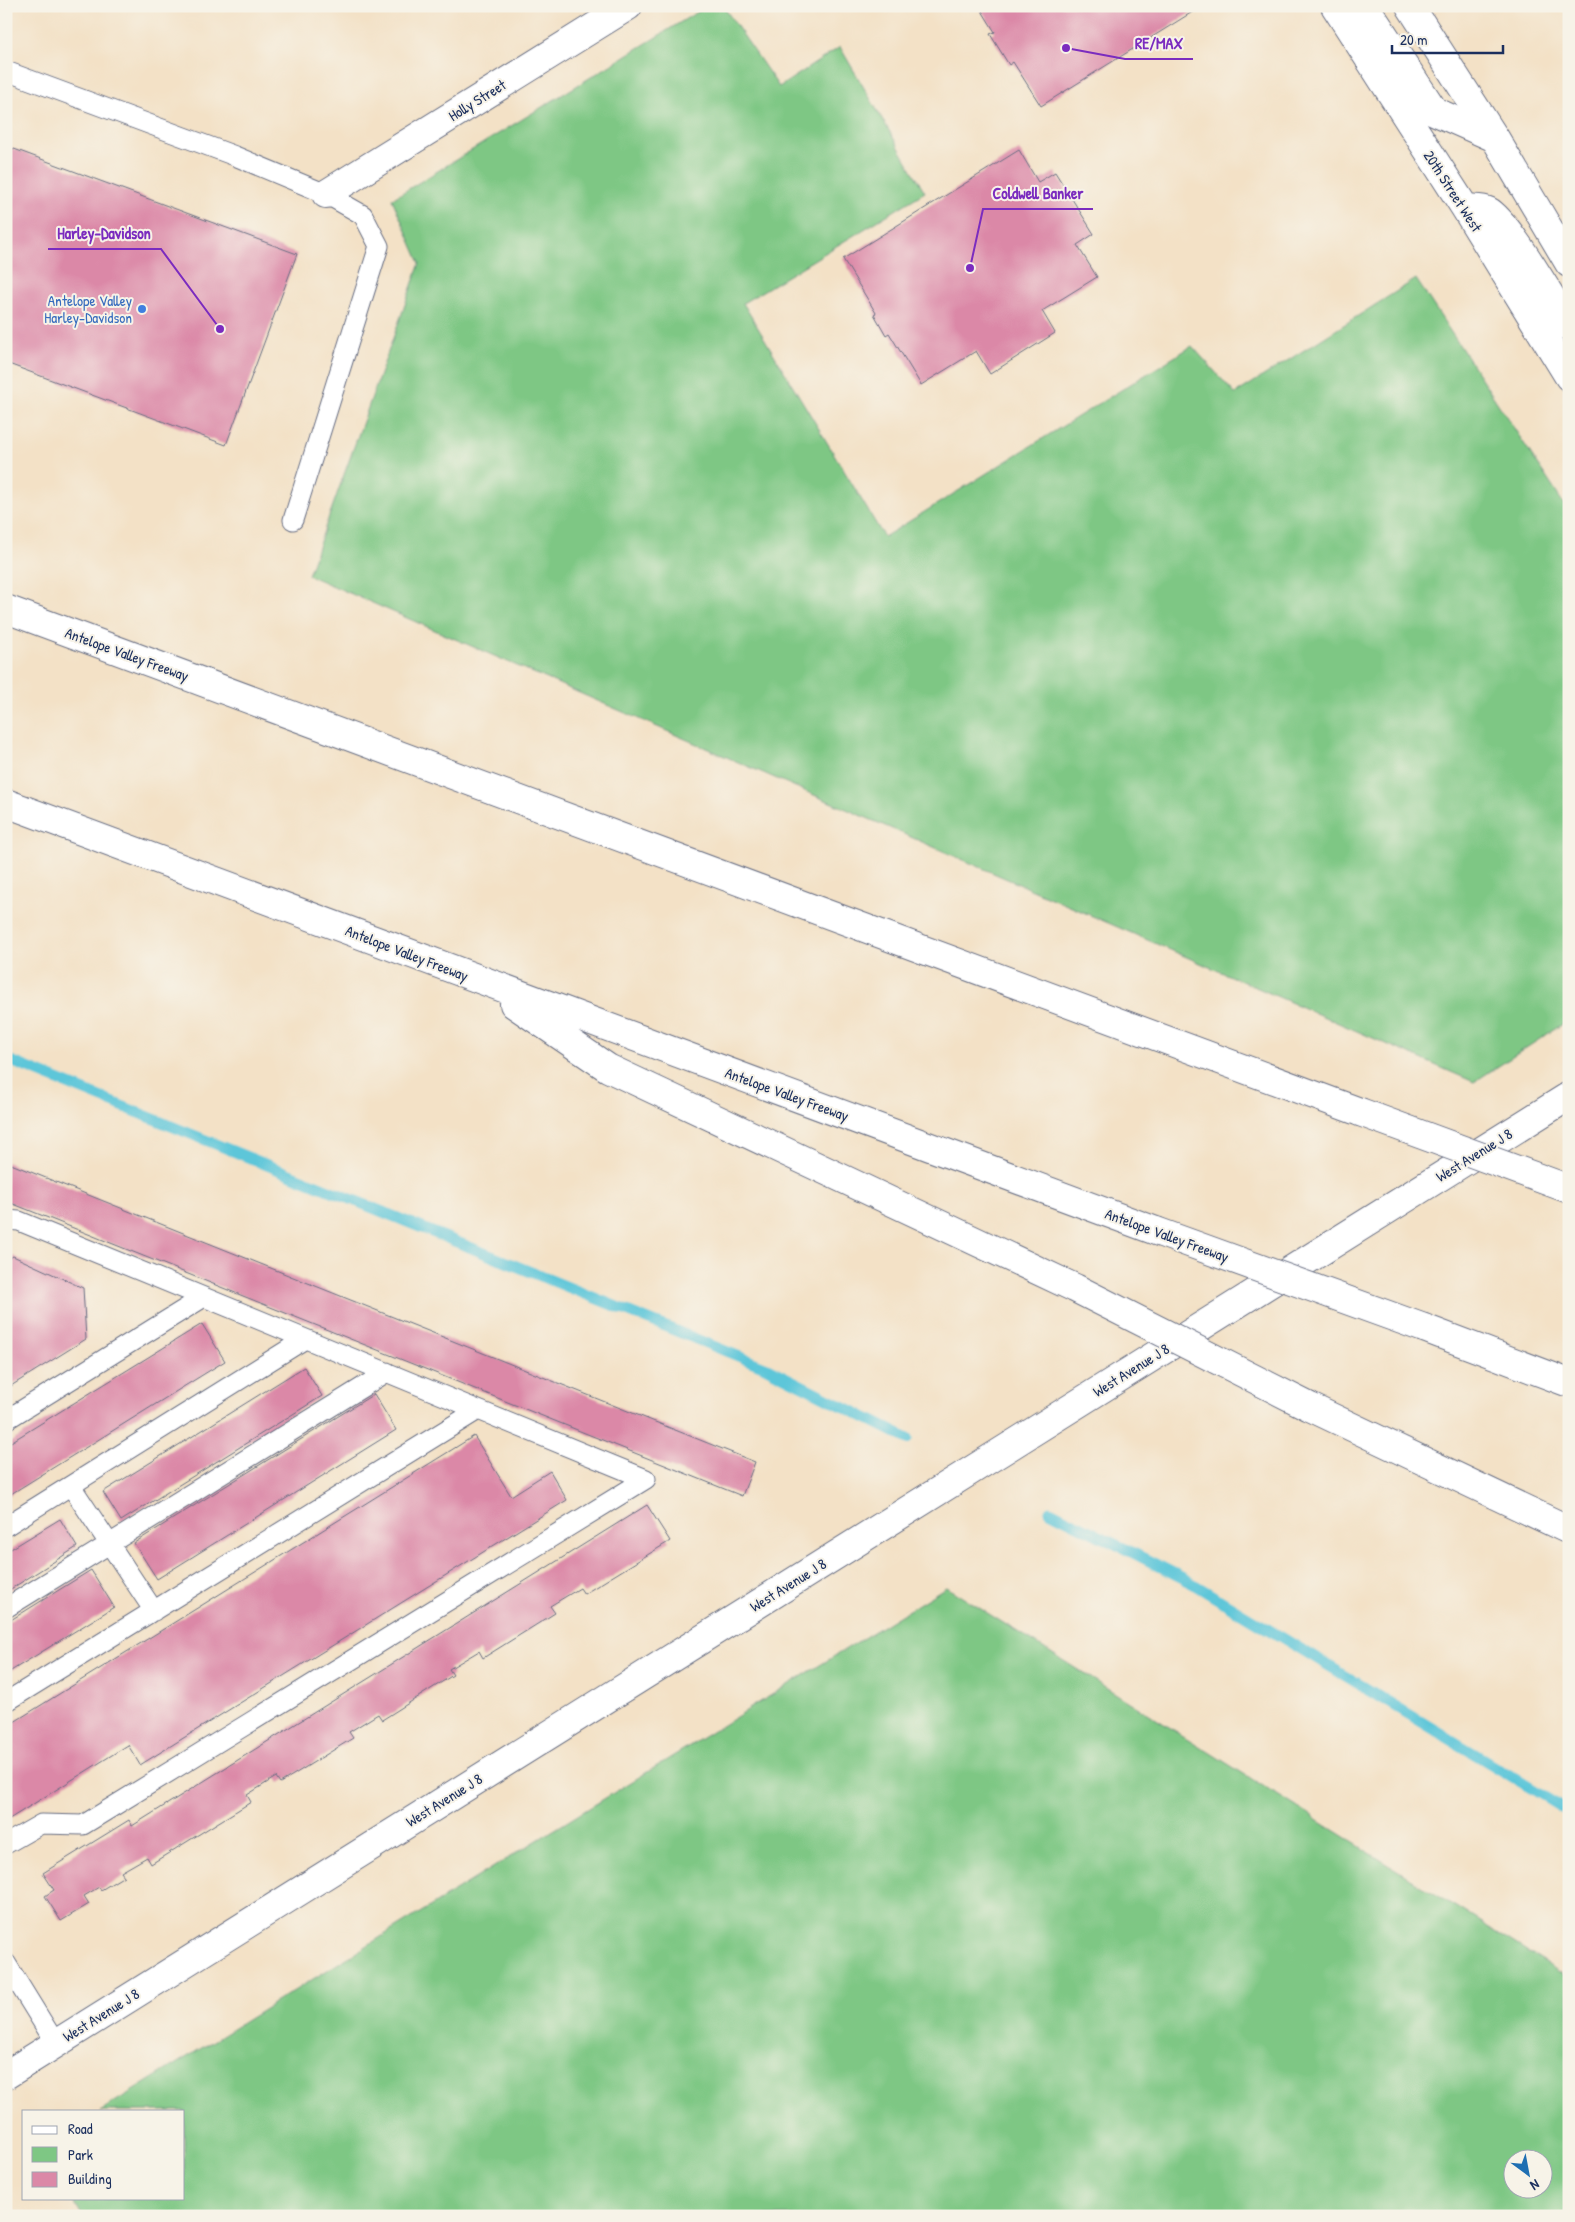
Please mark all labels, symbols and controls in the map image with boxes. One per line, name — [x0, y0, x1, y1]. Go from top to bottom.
scale bar — [1392, 22, 1504, 54]
callout: RE/MAX — [1125, 28, 1193, 59]
text: 20 m — [1400, 29, 1427, 50]
text: RE/MAX — [1135, 32, 1183, 54]
street label: Holly Street — [444, 74, 511, 126]
street label: 20th Street West — [1419, 146, 1488, 236]
callout: Coldwell Banker — [983, 178, 1093, 209]
text: Coldwell Banker — [993, 182, 1084, 204]
callout: Harley-Davidson — [48, 218, 161, 249]
text: Harley-Davidson — [57, 222, 151, 245]
place label: Antelope Valley Harley-Davidson — [44, 290, 132, 328]
marker: Antelope Valley Harley-Davidson — [136, 303, 148, 315]
street label: Antelope Valley Freeway — [62, 622, 192, 686]
street label: Antelope Valley Freeway — [342, 920, 472, 986]
street label: Antelope Valley Freeway — [722, 1062, 852, 1126]
street label: West Avenue J 8 — [1432, 1123, 1516, 1187]
street label: Antelope Valley Freeway — [1102, 1203, 1232, 1267]
street label: West Avenue J 8 — [1089, 1338, 1173, 1402]
street label: West Avenue J 8 — [746, 1553, 830, 1617]
street label: West Avenue J 8 — [402, 1768, 486, 1832]
street label: West Avenue J 8 — [59, 1983, 143, 2047]
legend — [22, 2110, 185, 2200]
text: Road — [68, 2118, 93, 2139]
text: Park — [68, 2144, 93, 2165]
north arrow — [1502, 2150, 1552, 2200]
text: Building — [68, 2168, 112, 2189]
text: N — [1526, 2175, 1543, 2196]

